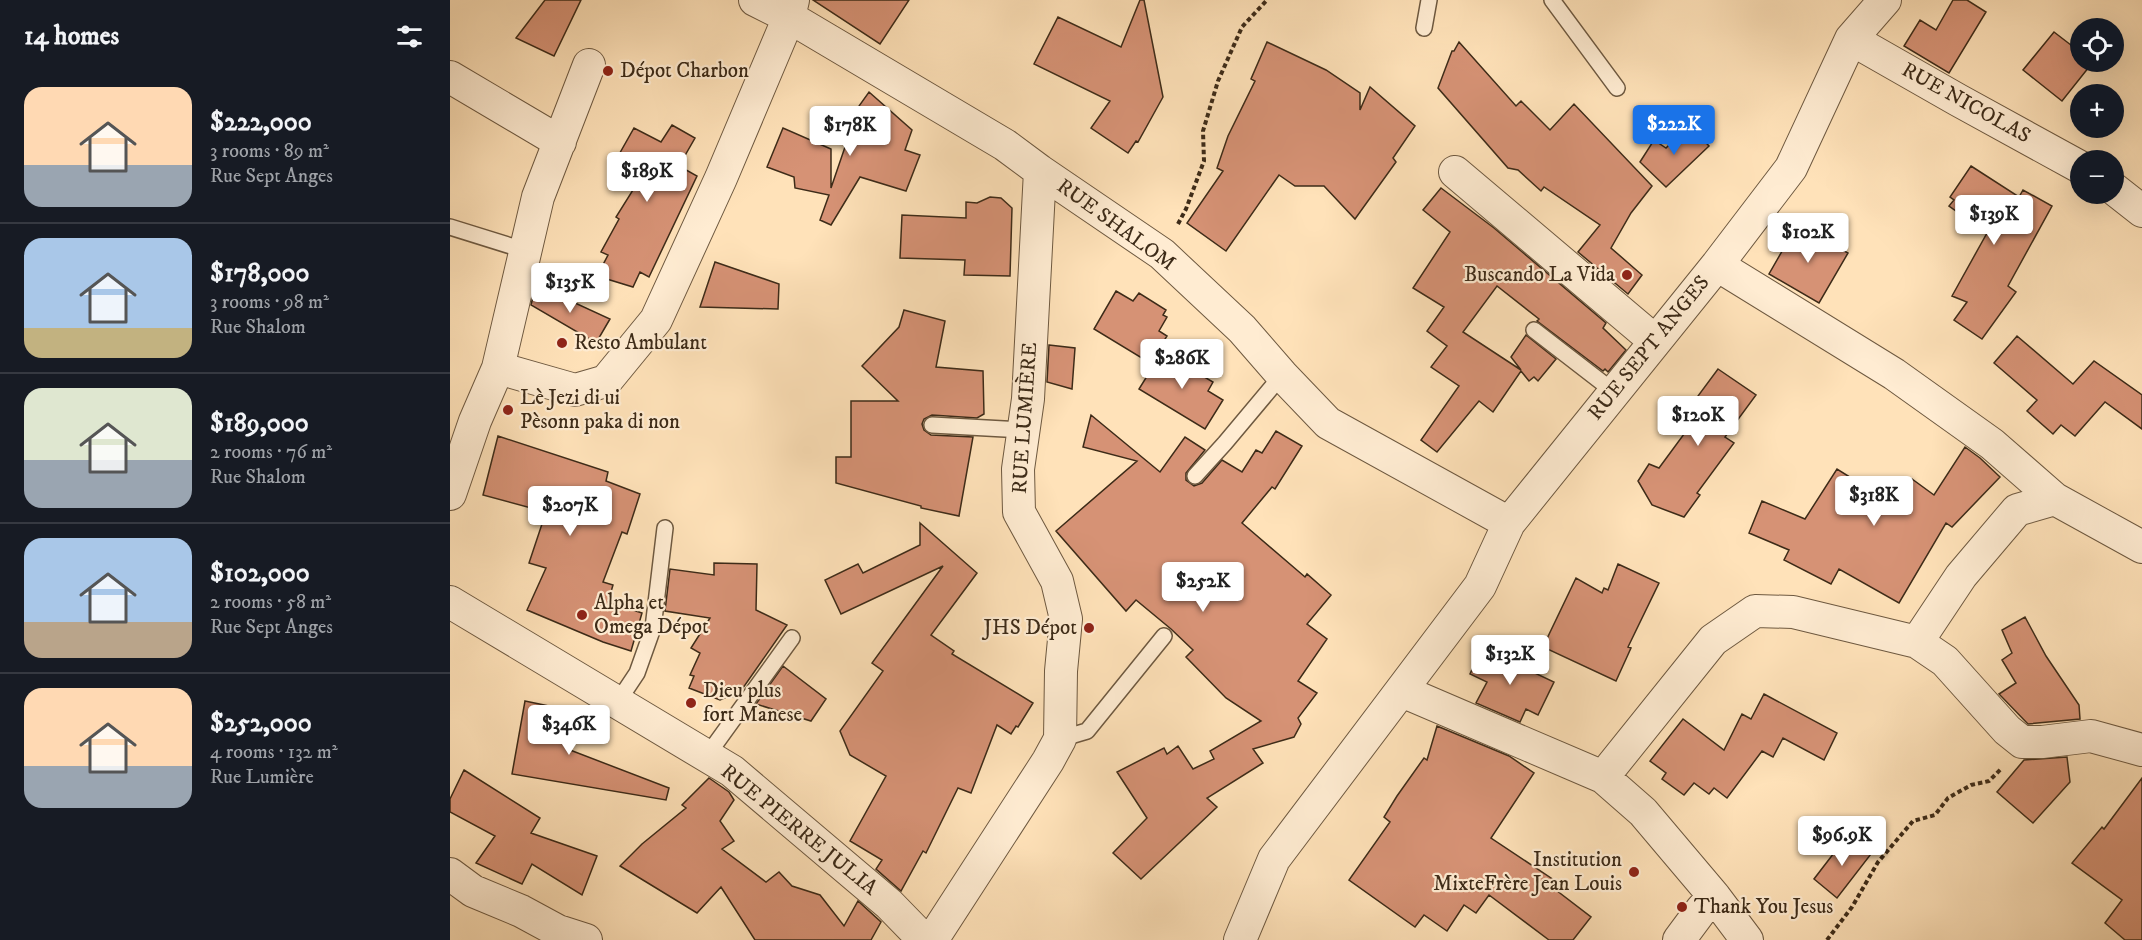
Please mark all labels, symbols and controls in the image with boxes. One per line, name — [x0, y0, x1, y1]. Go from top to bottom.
map controls — [2070, 18, 2124, 204]
button: locate — [2070, 18, 2124, 72]
text: 14 homes — [24, 20, 119, 53]
icon: filters — [393, 20, 426, 53]
street label: RUE NICOLAS — [1897, 57, 2035, 149]
place label: Dépot Charbon — [620, 58, 749, 84]
marker: Dépot Charbon — [601, 64, 615, 78]
button: + — [2070, 84, 2124, 138]
pin: $222K — [1632, 105, 1716, 156]
text: $222,000 — [210, 106, 312, 139]
pin: $178K — [808, 106, 892, 157]
icon: home — [72, 111, 144, 183]
text: $222K — [1647, 112, 1701, 137]
text: $178K — [824, 113, 876, 138]
text: 3 rooms · 89 m² — [210, 139, 329, 164]
button: − — [2070, 150, 2124, 204]
pin: $189K — [605, 152, 689, 203]
text: $189K — [621, 159, 673, 184]
text: Rue Sept Anges — [210, 164, 333, 189]
street label: RUE SHALOM — [1052, 173, 1180, 277]
pin: $139K — [1952, 195, 2036, 246]
text: $139K — [1969, 202, 2019, 227]
pin: $102K — [1766, 213, 1850, 264]
text: $102K — [1782, 220, 1834, 245]
text: $178,000 — [210, 257, 309, 290]
icon: home — [72, 262, 144, 334]
place label: Buscando La Vida — [1464, 262, 1615, 288]
pin: $135K — [528, 263, 612, 314]
marker: Buscando La Vida — [1620, 268, 1634, 282]
text: $135K — [545, 270, 595, 295]
street label: RUE SEPT ANGES — [1583, 270, 1715, 426]
text: 3 rooms · 98 m² — [210, 290, 329, 315]
text: Rue Shalom — [210, 315, 306, 340]
place label: Resto Ambulant — [574, 330, 707, 356]
marker: Resto Ambulant — [555, 336, 569, 350]
pin: $286K — [1140, 339, 1224, 390]
street label: RUE LUMIÈRE — [1006, 341, 1043, 495]
text: $286K — [1154, 346, 1210, 371]
place label: Lè Jezi di ui Pèsonn paka di non — [520, 385, 680, 435]
pin: $120K — [1656, 396, 1740, 447]
marker: Lè Jezi di ui Pèsonn paka di non — [501, 403, 515, 417]
text: $120K — [1672, 403, 1724, 428]
text: $189,000 — [210, 407, 309, 440]
icon: home — [72, 412, 144, 484]
text: 2 rooms · 76 m² — [210, 440, 332, 465]
text: Rue Shalom — [210, 465, 306, 490]
pin: $318K — [1832, 476, 1916, 527]
text: $318K — [1849, 483, 1899, 508]
pin: $207K — [528, 486, 612, 537]
text: $207K — [542, 493, 598, 518]
text: $102,000 — [210, 557, 310, 590]
icon: home — [72, 562, 144, 634]
pin: $252K — [1161, 562, 1245, 613]
text: $252K — [1176, 569, 1230, 594]
text: 2 rooms · 58 m² — [210, 590, 331, 615]
place label: Alpha et Omega Dépot — [594, 590, 709, 640]
marker: Alpha et Omega Dépot — [575, 608, 589, 622]
text: Rue Sept Anges — [210, 615, 333, 640]
place label: JHS Dépot — [982, 615, 1077, 641]
marker: JHS Dépot — [1082, 621, 1096, 635]
pin: $132K — [1468, 635, 1552, 686]
text: $132K — [1485, 642, 1535, 667]
place label: Dieu plus fort Manese — [703, 678, 803, 728]
marker: Dieu plus fort Manese — [684, 696, 698, 710]
pin: $346K — [527, 705, 611, 756]
text: $252,000 — [210, 707, 312, 740]
icon: home — [72, 712, 144, 784]
text: $346K — [542, 712, 596, 737]
text: 4 rooms · 132 m² — [210, 740, 338, 765]
street label: RUE PIERRE JULIA — [715, 759, 883, 902]
text: Rue Lumière — [210, 765, 314, 790]
pin: $96.9K — [1793, 816, 1891, 867]
text: $96.9K — [1812, 823, 1872, 848]
place label: Institution MixteFrère Jean Louis — [1433, 847, 1622, 897]
marker: Institution MixteFrère Jean Louis — [1627, 865, 1641, 879]
place label: Thank You Jesus — [1694, 894, 1833, 920]
marker: Thank You Jesus — [1675, 900, 1689, 914]

